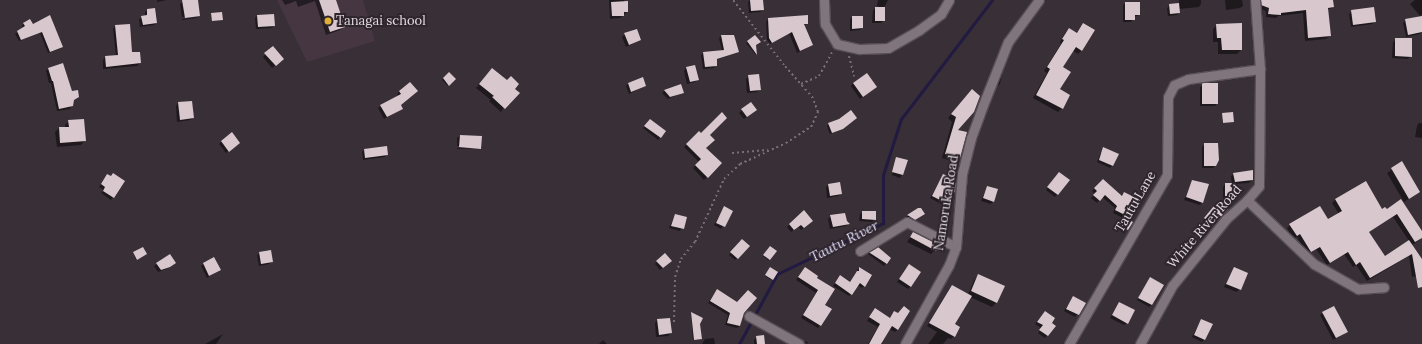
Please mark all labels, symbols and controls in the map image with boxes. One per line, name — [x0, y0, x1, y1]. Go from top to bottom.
place label: Tanagai school — [336, 13, 426, 29]
marker: Tanagai school — [323, 16, 333, 26]
street label: Namoruka Road — [932, 154, 962, 252]
street label: Tautu Lane — [1112, 169, 1160, 235]
street label: White River Road — [1165, 182, 1245, 272]
water label: Tautu River — [807, 217, 881, 265]

